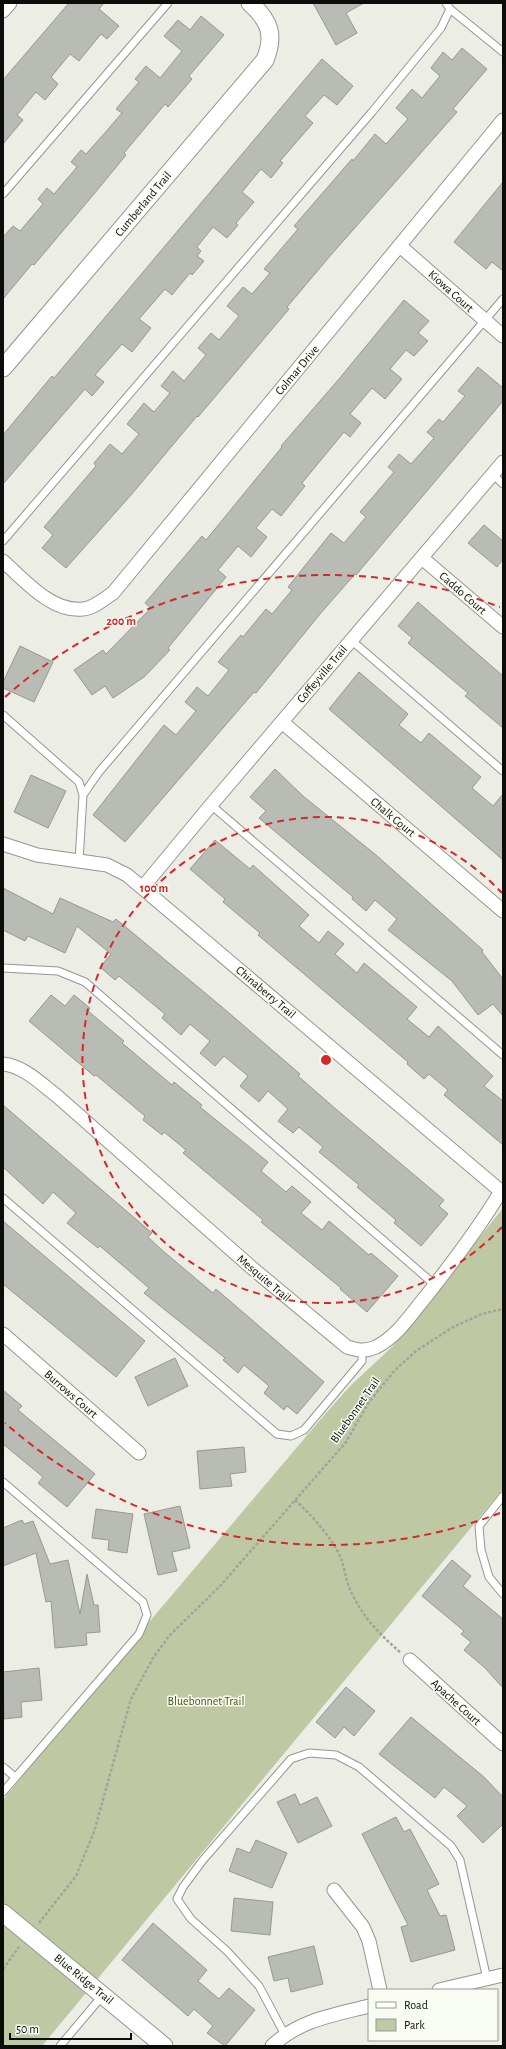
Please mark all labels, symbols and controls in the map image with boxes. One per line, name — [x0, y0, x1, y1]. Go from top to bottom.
street label: Cumberland Trail — [113, 169, 173, 239]
street label: Kiowa Court — [426, 268, 476, 314]
street label: Colmar Drive — [273, 343, 321, 397]
street label: Caddo Court — [437, 570, 489, 617]
text: 200 m — [106, 615, 136, 627]
street label: Coffeyville Trail — [295, 643, 350, 706]
street label: Chalk Court — [368, 795, 418, 839]
text: 100 m — [140, 882, 168, 894]
street label: Chinaberry Trail — [233, 964, 298, 1021]
centre of rings — [319, 1053, 333, 1067]
street label: Mesquite Trail — [235, 1252, 293, 1304]
street label: Burrows Court — [42, 1368, 100, 1420]
street label: Bluebonnet Trail — [328, 1375, 382, 1445]
street label: Apache Court — [429, 1677, 483, 1727]
park label: Bluebonnet Trail — [168, 1695, 244, 1707]
street label: Blue Ridge Trail — [52, 1952, 116, 2006]
legend — [368, 1989, 498, 2041]
text: Road — [404, 1999, 428, 2011]
scale bar — [10, 2015, 131, 2041]
text: Park — [404, 2019, 425, 2031]
text: 50 m — [16, 2023, 39, 2035]

